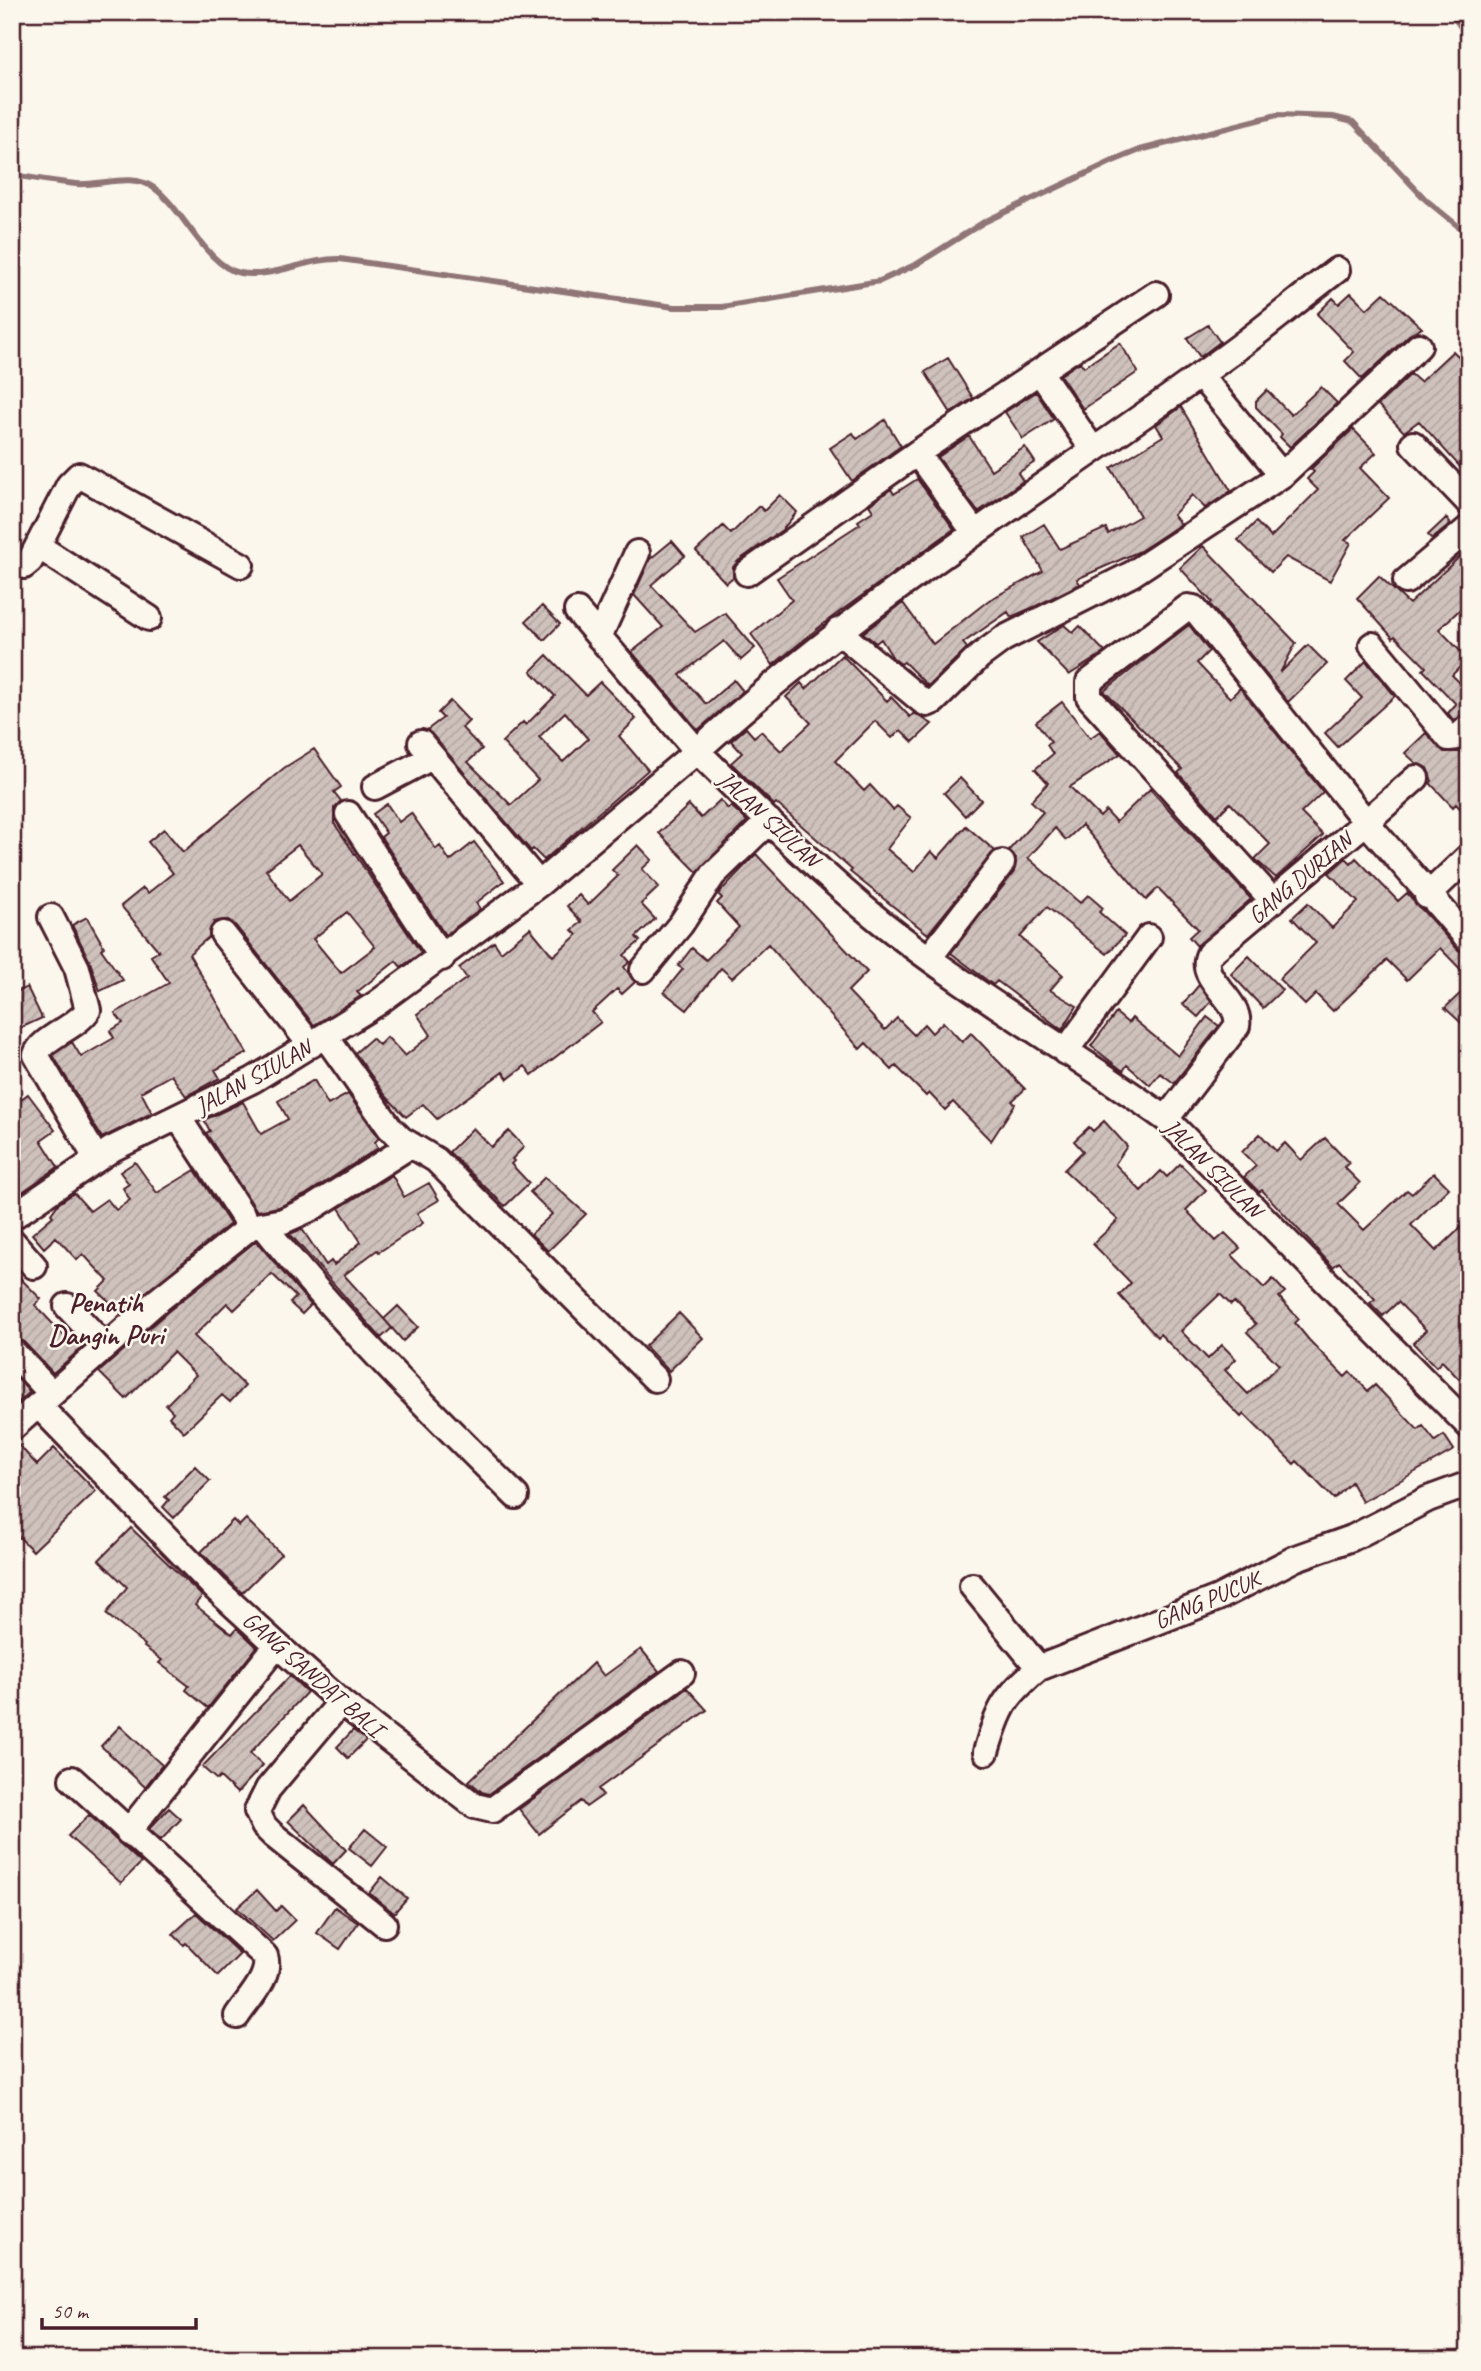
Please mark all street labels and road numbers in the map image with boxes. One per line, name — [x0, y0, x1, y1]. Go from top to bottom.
street label: JALAN SIULAN — [711, 764, 829, 876]
street label: GANG DURIAN — [1242, 824, 1361, 930]
street label: JALAN SIULAN — [189, 1031, 319, 1122]
street label: JALAN SIULAN — [1156, 1111, 1271, 1226]
street label: GANG PUCUK — [1150, 1563, 1268, 1636]
street label: GANG SANDAT BALI — [237, 1605, 394, 1747]

